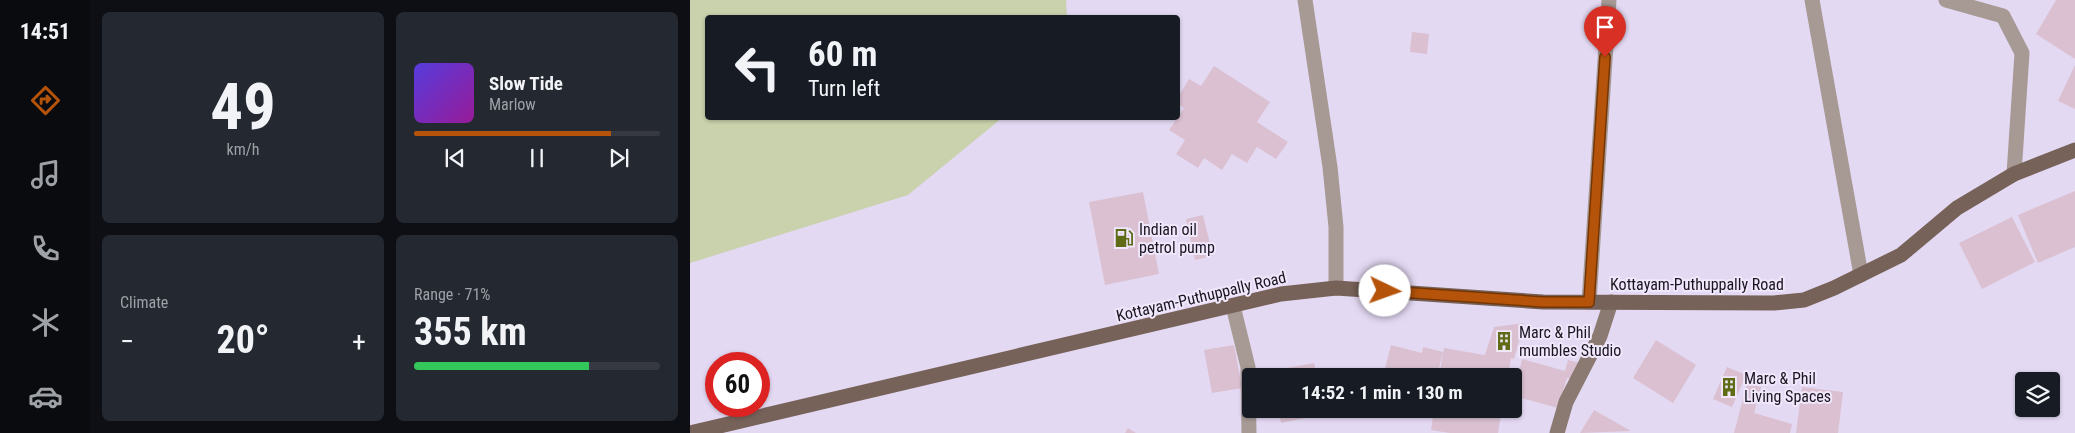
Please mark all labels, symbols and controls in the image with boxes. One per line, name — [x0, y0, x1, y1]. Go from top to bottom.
pin — [1584, 6, 1626, 57]
icon: arrive — [1591, 13, 1619, 41]
text: 14:51 — [20, 19, 70, 44]
text: 60 m — [808, 34, 877, 75]
icon: left — [725, 35, 790, 100]
text: 49 — [210, 69, 276, 145]
text: Slow Tide — [489, 72, 563, 95]
text: Turn left — [808, 76, 880, 101]
icon: directions — [28, 83, 63, 118]
text: Marlow — [489, 95, 536, 114]
text: km/h — [227, 140, 259, 159]
icon: previous — [441, 144, 469, 172]
icon: pause — [523, 144, 551, 172]
icon: next — [605, 144, 633, 172]
icon: music — [28, 157, 63, 192]
place label: Indian oil petrol pump — [1139, 220, 1215, 257]
fuel station icon: Indian oil petrol pump — [1113, 227, 1135, 249]
icon: phone — [28, 231, 63, 266]
position arrow — [1358, 264, 1410, 316]
street label: Kottayam-Puthuppally Road — [1114, 268, 1288, 325]
street label: Kottayam-Puthuppally Road — [1610, 275, 1784, 294]
text: Range · 71% — [414, 285, 490, 304]
text: Climate — [120, 293, 168, 312]
icon: climate — [28, 305, 63, 340]
text: 355 km — [414, 310, 527, 354]
text: 20° — [216, 318, 270, 362]
place label: Marc & Phil mumbles Studio — [1519, 323, 1621, 360]
text: − — [120, 325, 134, 358]
text: + — [352, 325, 366, 358]
building icon: Marc & Phil mumbles Studio — [1493, 330, 1515, 352]
speed limit sign: 60 — [705, 352, 770, 417]
place label: Marc & Phil Living Spaces — [1744, 369, 1831, 406]
map controls — [2015, 372, 2060, 417]
button: layers — [2015, 372, 2060, 417]
building icon: Marc & Phil Living Spaces — [1718, 376, 1740, 398]
icon: car — [28, 379, 63, 414]
text: 14:52 · 1 min · 130 m — [1301, 381, 1463, 404]

